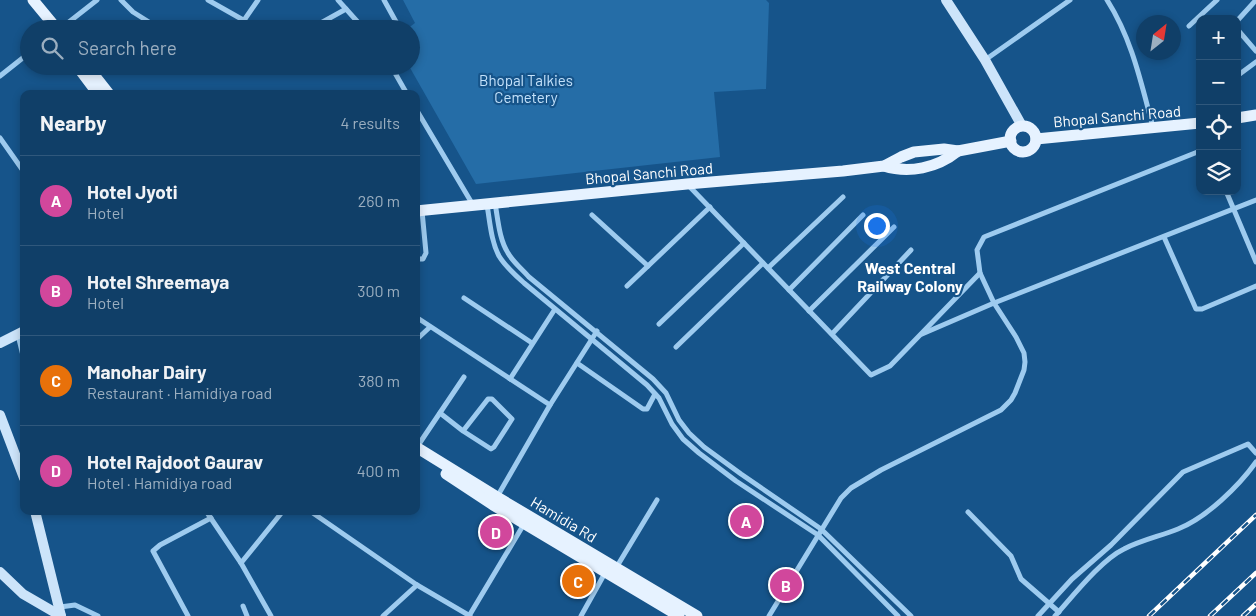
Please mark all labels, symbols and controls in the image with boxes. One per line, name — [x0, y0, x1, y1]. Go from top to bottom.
north arrow — [1136, 15, 1181, 60]
map controls — [1196, 15, 1241, 195]
button: + — [1196, 15, 1241, 60]
search box — [20, 20, 420, 75]
icon: search — [38, 34, 66, 62]
text: Search here — [78, 36, 177, 59]
button: − — [1196, 60, 1241, 105]
park label: Bhopal Talkies Cemetery — [479, 71, 573, 106]
street label: Bhopal Sanchi Road — [1052, 101, 1182, 131]
button: locate — [1196, 105, 1241, 150]
text: Nearby — [40, 110, 106, 135]
text: 4 results — [340, 113, 400, 132]
button: layers — [1196, 150, 1241, 195]
street label: Bhopal Sanchi Road — [584, 158, 714, 188]
text: Hotel Jyoti — [87, 180, 178, 203]
text: A — [51, 191, 61, 210]
text: 260 m — [358, 191, 400, 210]
text: Hotel — [87, 203, 124, 222]
your location — [864, 213, 890, 239]
district label: West Central Railway Colony — [857, 258, 963, 295]
text: Hotel Shreemaya — [87, 270, 229, 293]
text: B — [51, 281, 61, 300]
text: 300 m — [357, 281, 400, 300]
text: Hotel — [87, 293, 124, 312]
text: Manohar Dairy — [87, 360, 207, 383]
text: C — [51, 371, 61, 390]
text: 380 m — [358, 371, 400, 390]
text: Restaurant · Hamidiya road — [87, 383, 272, 402]
text: Hotel Rajdoot Gaurav — [87, 450, 263, 473]
text: D — [51, 461, 61, 480]
text: 400 m — [357, 461, 400, 480]
text: Hotel · Hamidiya road — [87, 473, 232, 492]
street label: Hamidia Rd — [528, 492, 600, 546]
pin: A — [730, 502, 762, 540]
pin: D — [480, 513, 512, 551]
pin: C — [562, 562, 594, 600]
pin: B — [770, 566, 802, 604]

